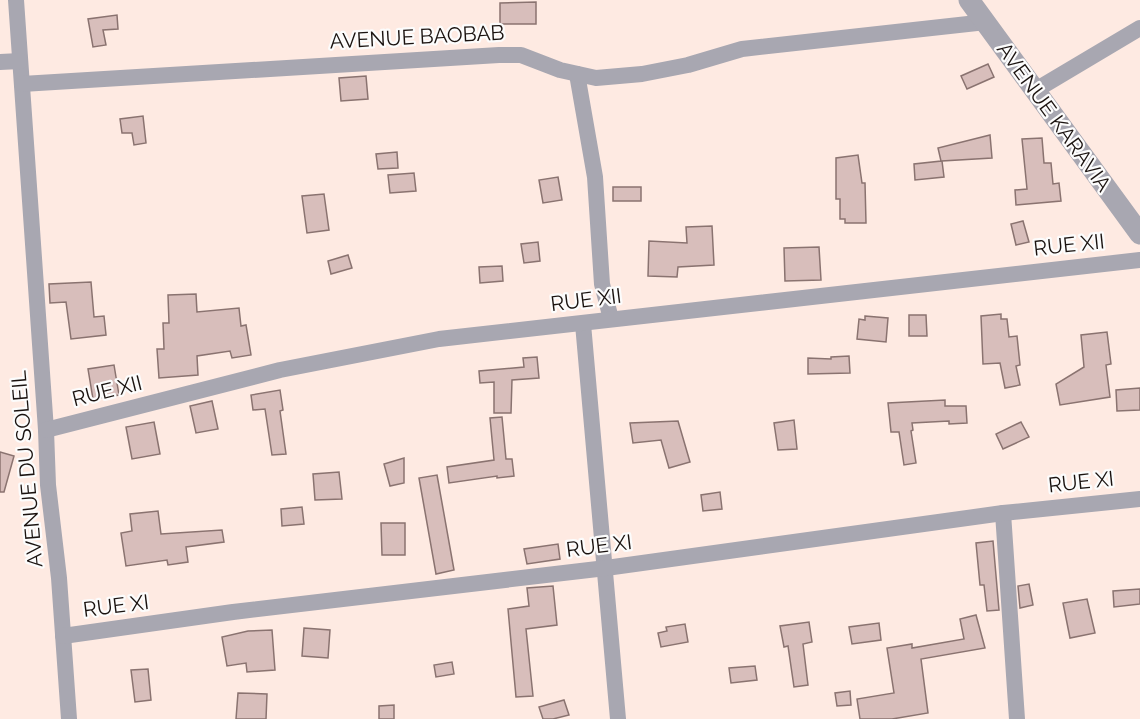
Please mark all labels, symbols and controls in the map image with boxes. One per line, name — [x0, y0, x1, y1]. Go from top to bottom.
street label: AVENUE BAOBAB — [329, 19, 505, 54]
street label: AVENUE KARAVIA — [992, 37, 1117, 196]
street label: RUE XII — [1032, 228, 1106, 261]
street label: RUE XII — [549, 283, 623, 316]
street label: AVENUE DU SOLEIL — [5, 370, 48, 568]
street label: RUE XII — [69, 370, 144, 411]
street label: RUE XI — [1047, 466, 1115, 497]
street label: RUE XI — [565, 529, 633, 562]
street label: RUE XI — [82, 589, 150, 622]

